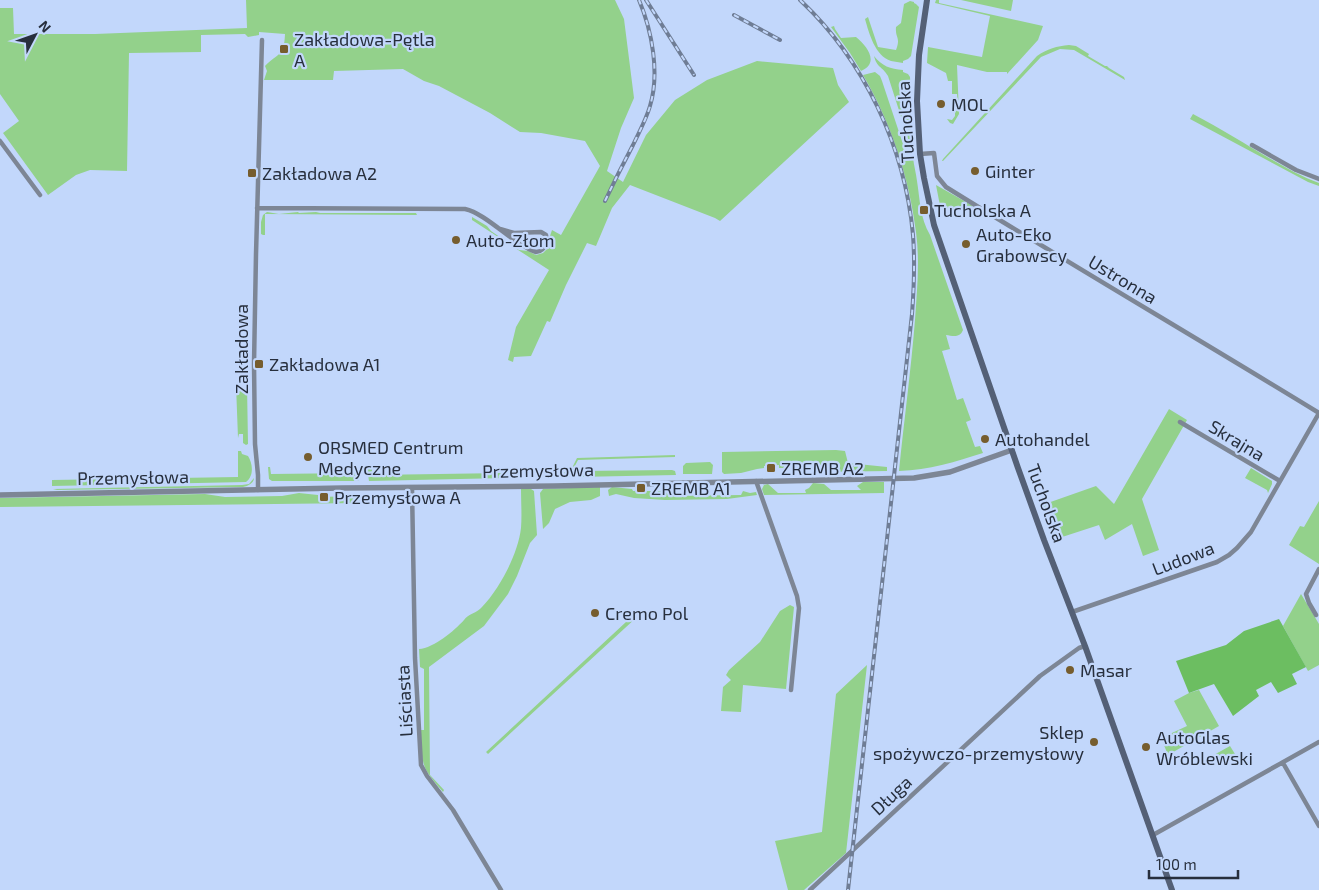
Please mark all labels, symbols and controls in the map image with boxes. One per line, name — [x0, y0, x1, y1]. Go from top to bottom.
north arrow — [10, 10, 60, 60]
text: N — [35, 17, 55, 36]
place label: Zakładowa-Pętla A — [294, 28, 435, 71]
marker: Zakładowa-Pętla A — [278, 43, 290, 55]
street label: Tucholska — [892, 80, 918, 164]
place label: MOL — [951, 93, 988, 115]
marker: MOL — [935, 98, 947, 110]
place label: Ginter — [985, 160, 1035, 182]
place label: Zakładowa A2 — [262, 162, 377, 184]
marker: Ginter — [969, 165, 981, 177]
marker: Zakładowa A2 — [246, 167, 258, 179]
place label: Tucholska A — [934, 199, 1032, 221]
marker: Tucholska A — [918, 204, 930, 216]
place label: Auto-Eko Grabowscy — [976, 223, 1068, 266]
place label: Auto-Złom — [466, 229, 555, 251]
marker: Auto-Złom — [450, 234, 462, 246]
marker: Auto-Eko Grabowscy — [960, 238, 972, 250]
street label: Ustronna — [1085, 250, 1161, 308]
street label: Zakładowa — [230, 304, 252, 394]
place label: Zakładowa A1 — [269, 353, 381, 375]
marker: Zakładowa A1 — [253, 358, 265, 370]
street label: Skrajna — [1205, 415, 1269, 465]
place label: Autohandel — [995, 428, 1090, 450]
marker: Autohandel — [979, 433, 991, 445]
place label: ORSMED Centrum Medyczne — [318, 436, 464, 479]
marker: ORSMED Centrum Medyczne — [302, 451, 314, 463]
place label: ZREMB A2 — [781, 457, 864, 479]
street label: Przemysłowa — [482, 458, 594, 482]
street label: Tucholska — [1023, 461, 1071, 545]
marker: ZREMB A2 — [765, 462, 777, 474]
street label: Przemysłowa — [77, 465, 189, 489]
place label: ZREMB A1 — [651, 477, 731, 499]
marker: ZREMB A1 — [635, 482, 647, 494]
place label: Przemysłowa A — [334, 486, 461, 508]
marker: Przemysłowa A — [318, 491, 330, 503]
street label: Ludowa — [1149, 536, 1217, 580]
place label: Cremo Pol — [605, 602, 689, 624]
marker: Cremo Pol — [589, 607, 601, 619]
place label: Masar — [1080, 659, 1132, 681]
marker: Masar — [1064, 664, 1076, 676]
street label: Liściasta — [391, 665, 417, 737]
place label: Sklep spożywczo-przemysłowy — [873, 721, 1084, 764]
place label: AutoGlas Wróblewski — [1156, 726, 1253, 769]
marker: Sklep spożywczo-przemysłowy — [1088, 736, 1100, 748]
marker: AutoGlas Wróblewski — [1140, 741, 1152, 753]
street label: Długa — [866, 771, 916, 819]
scale bar — [1149, 848, 1238, 880]
text: 100 m — [1156, 855, 1197, 873]

